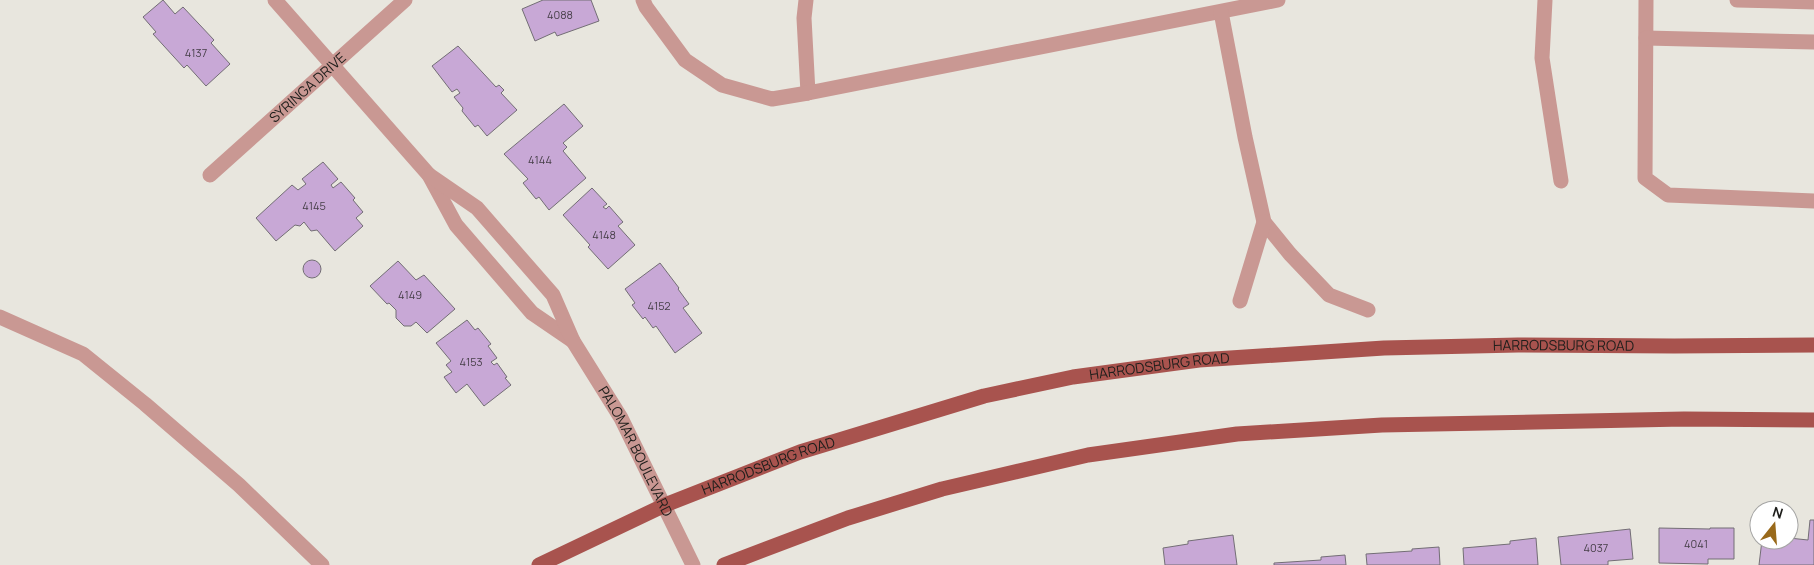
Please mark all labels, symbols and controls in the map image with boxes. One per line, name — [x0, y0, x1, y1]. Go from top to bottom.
house number: 4088 — [547, 7, 573, 22]
house number: 4137 — [185, 45, 207, 60]
street label: SYRINGA DRIVE — [265, 48, 350, 127]
house number: 4144 — [528, 152, 552, 167]
house number: 4145 — [302, 198, 326, 213]
house number: 4148 — [592, 227, 616, 242]
house number: 4149 — [398, 287, 422, 302]
house number: 4152 — [647, 298, 671, 313]
street label: HARRODSBURG ROAD — [1493, 335, 1634, 355]
street label: HARRODSBURG ROAD — [1088, 348, 1230, 384]
house number: 4153 — [459, 354, 483, 369]
street label: PALOMAR BOULEVARD — [594, 382, 678, 519]
street label: HARRODSBURG ROAD — [698, 432, 837, 499]
north arrow — [1749, 500, 1799, 550]
text: N — [1770, 502, 1786, 523]
house number: 4041 — [1684, 536, 1708, 551]
house number: 4037 — [1584, 540, 1608, 555]

